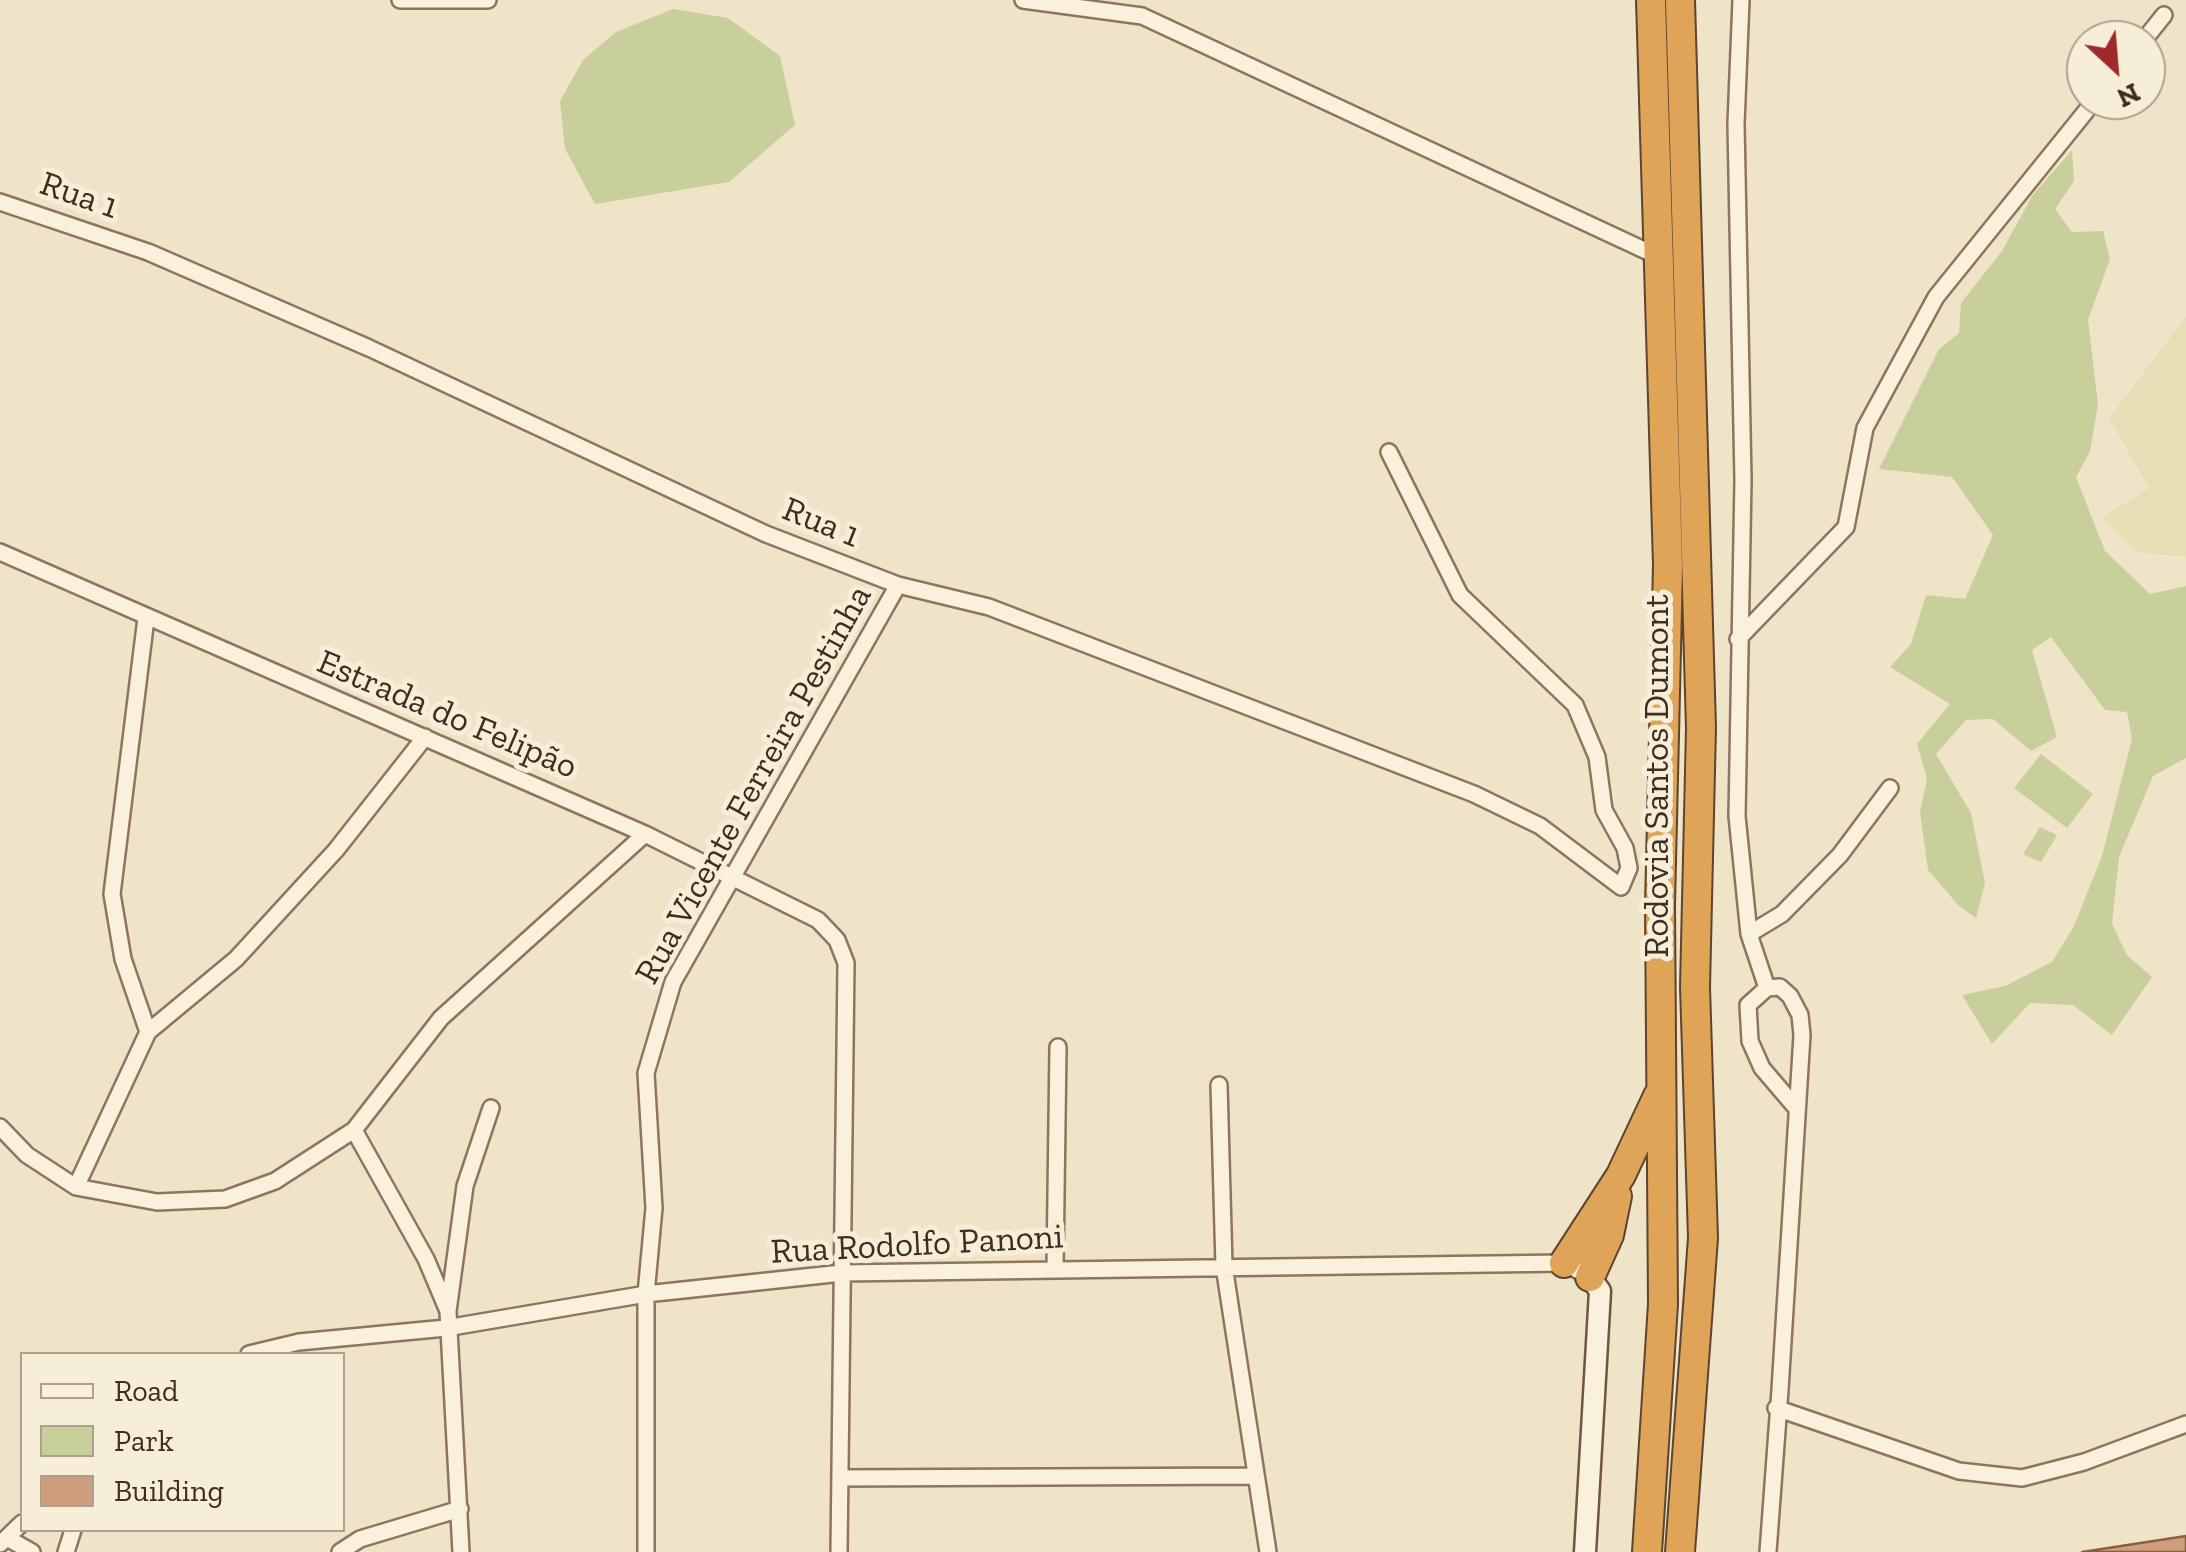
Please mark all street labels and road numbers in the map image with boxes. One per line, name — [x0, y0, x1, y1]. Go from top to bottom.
street label: Rua 1 — [35, 163, 123, 229]
street label: Rua 1 — [776, 489, 866, 557]
street label: Rua Vicente Ferreira Pestinha — [627, 579, 881, 991]
street label: Rodovia Santos Dumont — [1637, 594, 1679, 958]
street label: Estrada do Felipão — [311, 641, 583, 789]
street label: Rua Rodolfo Panoni — [770, 1216, 1064, 1274]

